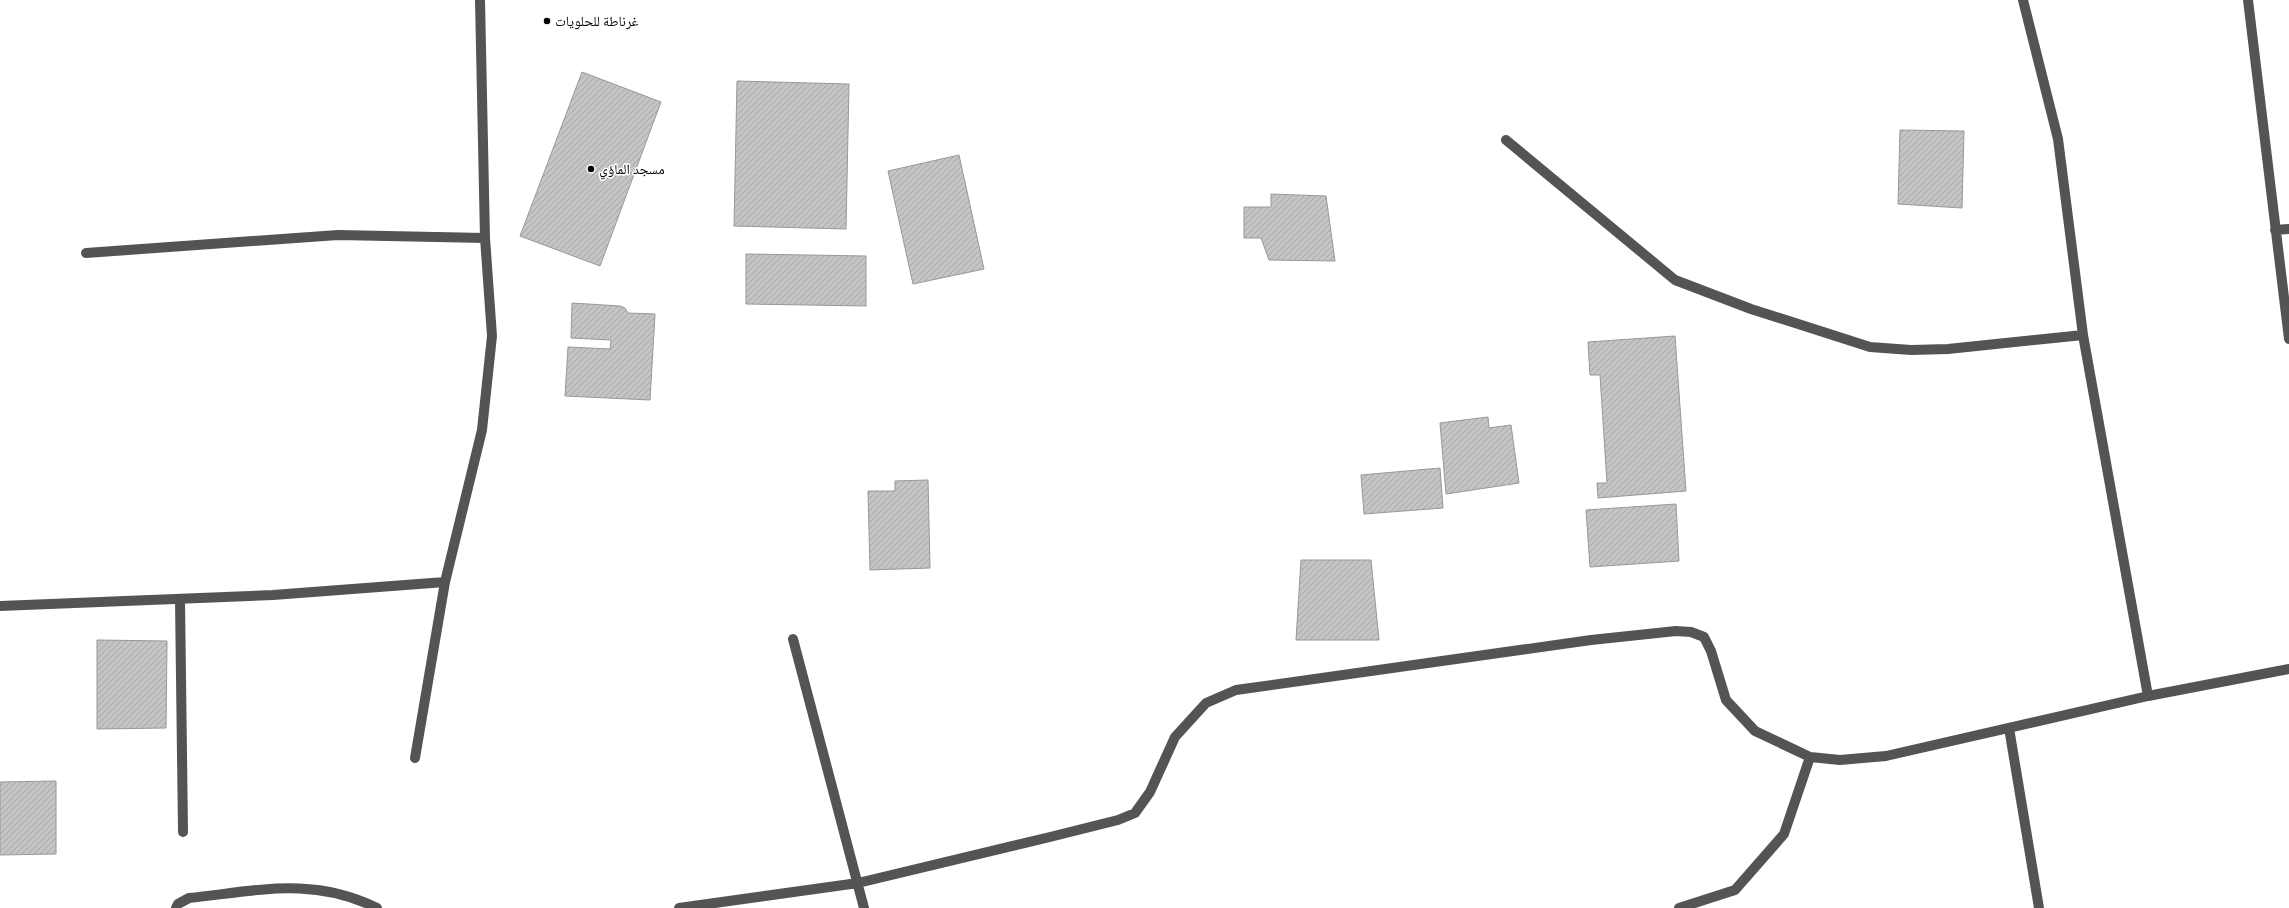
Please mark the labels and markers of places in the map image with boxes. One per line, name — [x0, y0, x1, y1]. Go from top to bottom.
place label: غرناطة للحلويات — [555, 13, 639, 30]
marker: غرناطة للحلويات — [542, 16, 552, 26]
place label: مسجد الماؤي — [599, 161, 665, 180]
marker: مسجد الماؤي — [586, 164, 596, 174]

